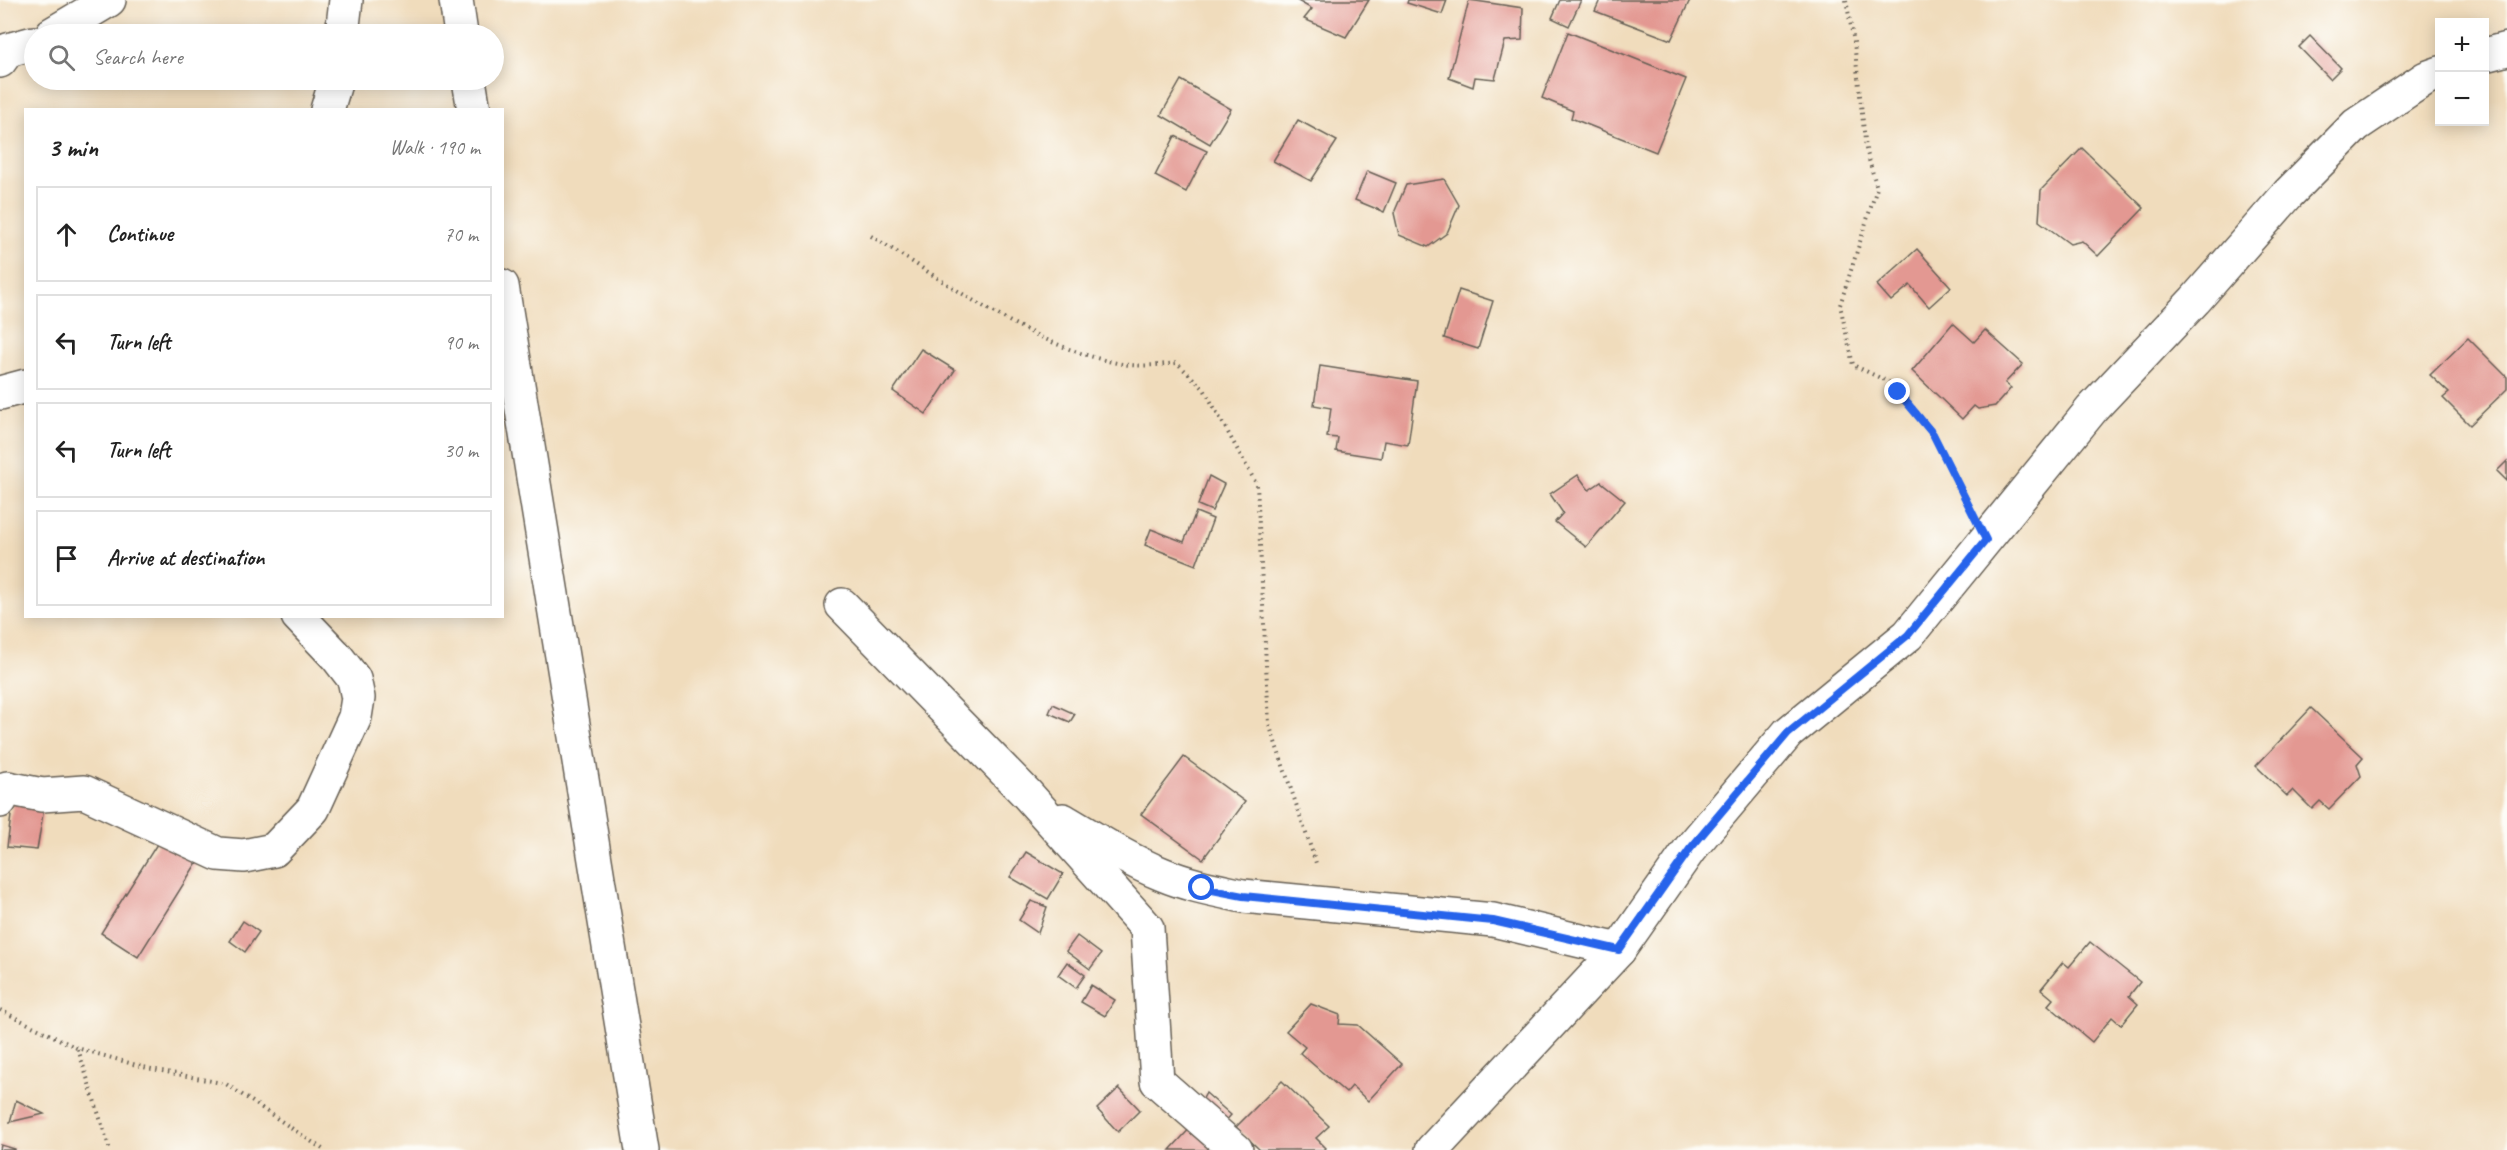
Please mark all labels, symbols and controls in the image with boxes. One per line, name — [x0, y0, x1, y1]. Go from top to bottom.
map controls — [2435, 18, 2489, 126]
button: + — [2435, 18, 2489, 72]
search box — [24, 24, 504, 90]
icon: search — [45, 41, 78, 74]
text: Search here — [93, 43, 183, 71]
button: − — [2435, 72, 2489, 126]
text: 3 min — [48, 131, 98, 164]
text: Walk · 190 m — [390, 135, 480, 160]
icon: ahead — [50, 218, 83, 251]
text: Continue — [107, 220, 173, 248]
text: 70 m — [444, 222, 478, 247]
icon: left — [50, 326, 83, 359]
text: Turn left — [107, 328, 171, 356]
text: 90 m — [444, 330, 478, 355]
route end — [1884, 378, 1910, 404]
icon: left — [50, 434, 83, 467]
text: Turn left — [107, 436, 171, 464]
text: 30 m — [444, 438, 478, 463]
icon: arrive — [50, 542, 83, 575]
text: Arrive at destination — [107, 544, 264, 572]
route start — [1188, 874, 1214, 900]

